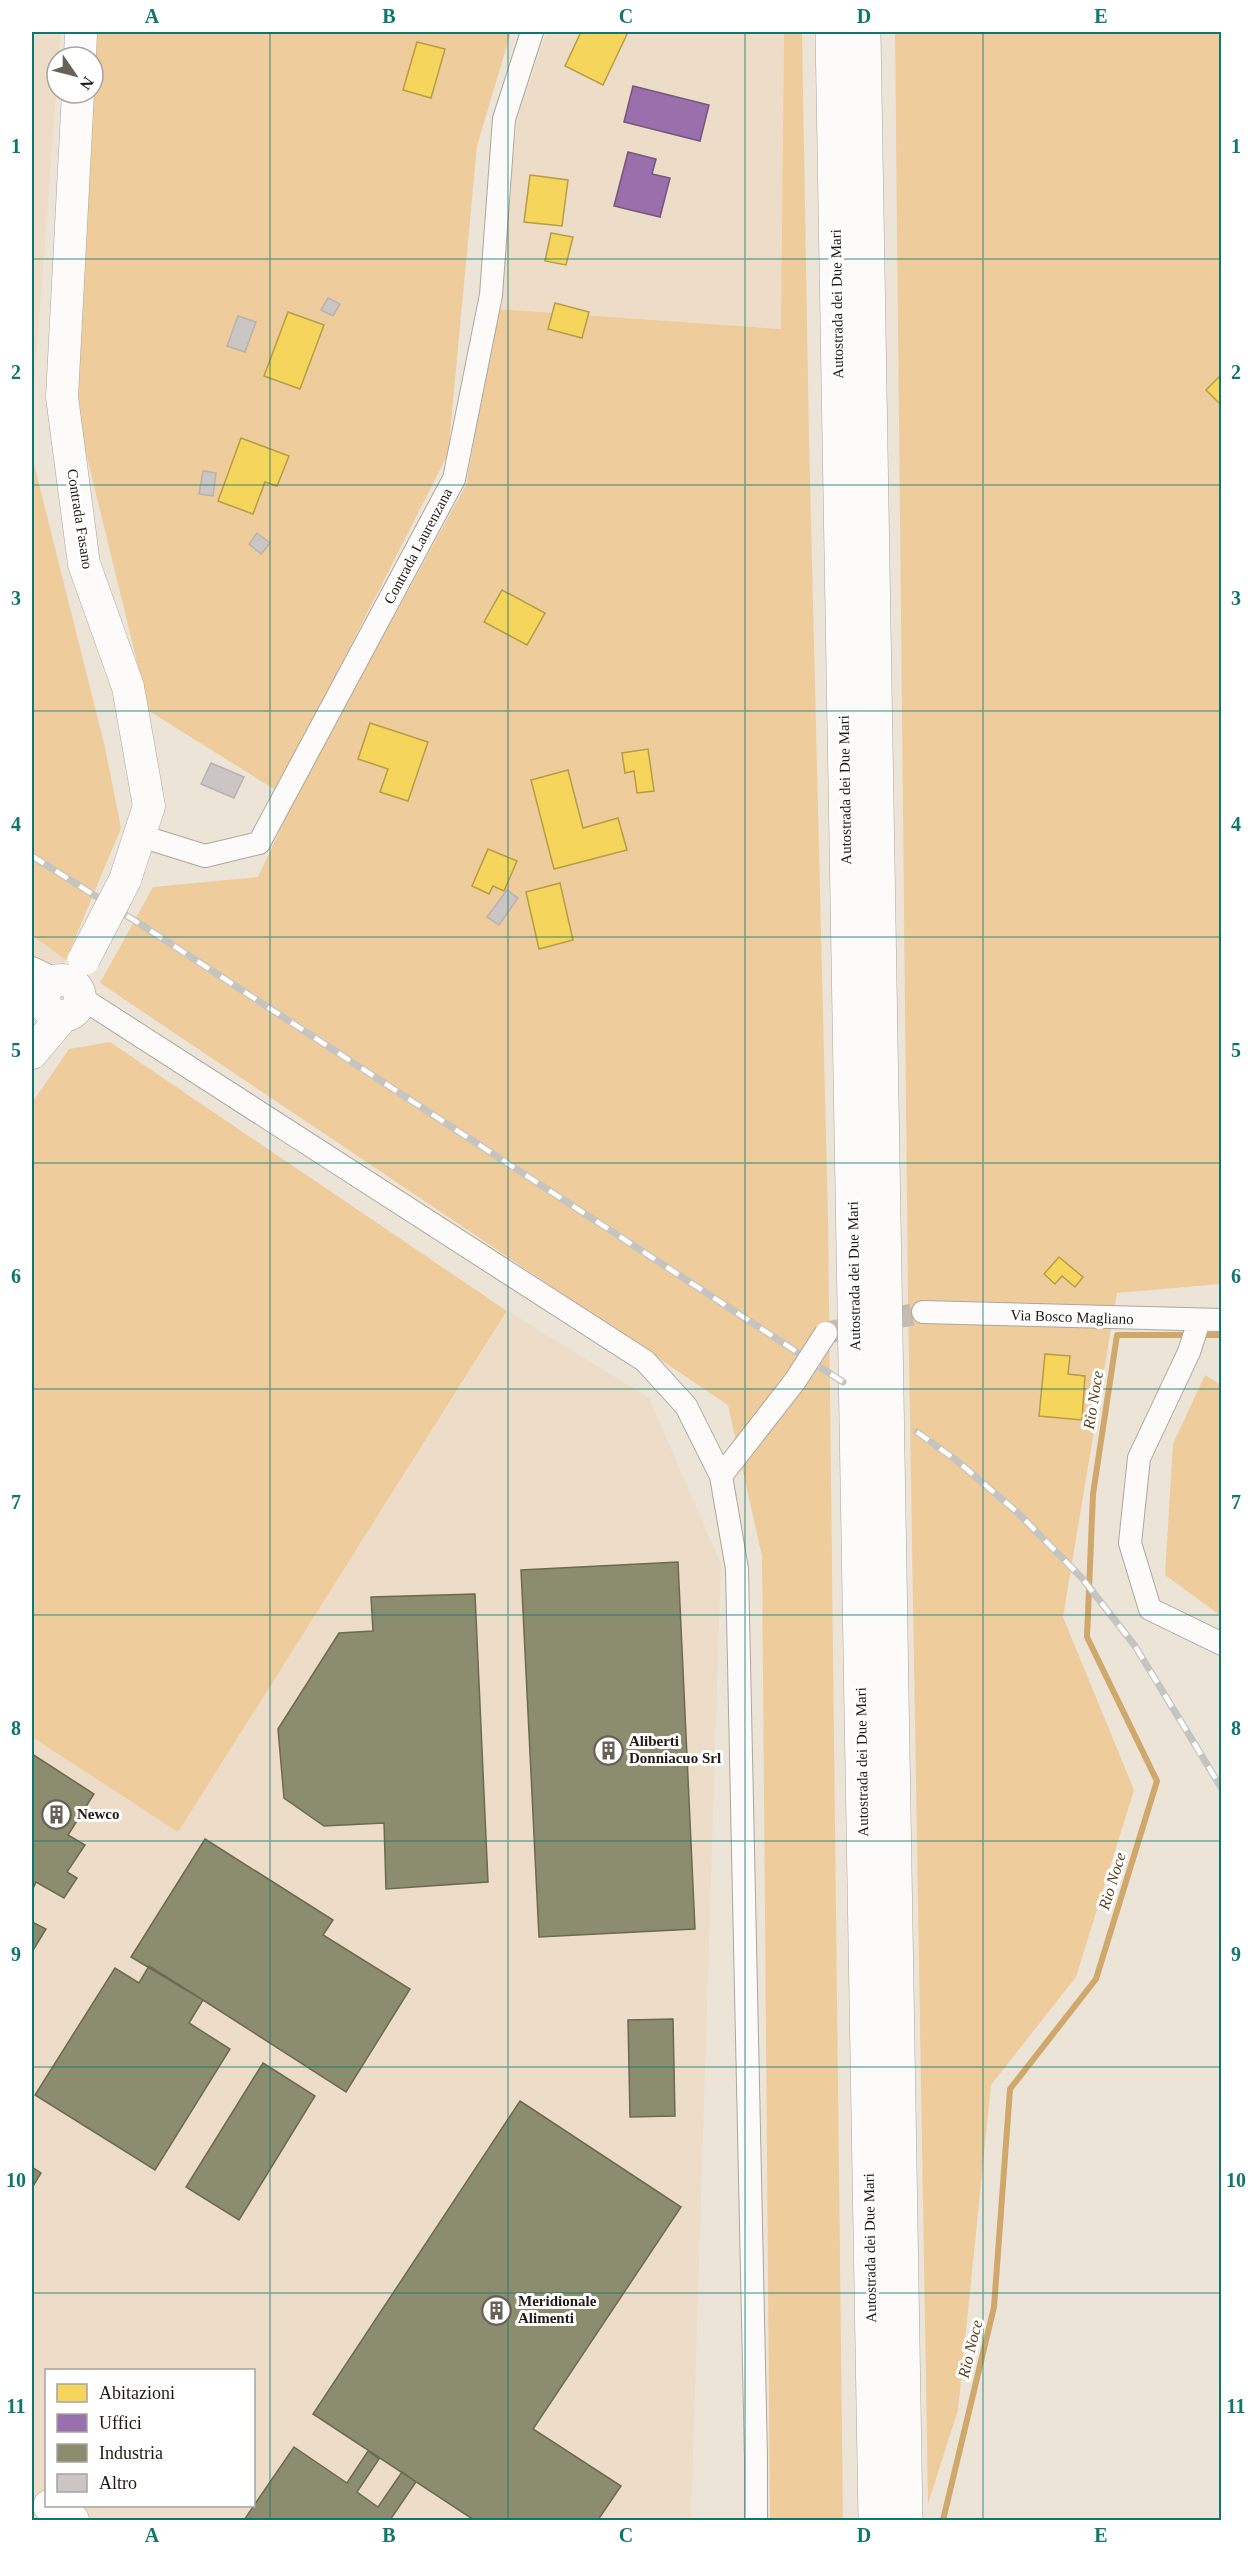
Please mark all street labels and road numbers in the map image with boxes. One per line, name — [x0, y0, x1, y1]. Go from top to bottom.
street label: Autostrada dei Due Mari — [828, 229, 846, 379]
street label: Contrada Fasano — [64, 468, 96, 570]
street label: Contrada Laurenzana — [381, 485, 455, 607]
street label: Autostrada dei Due Mari — [836, 715, 854, 865]
street label: Autostrada dei Due Mari — [845, 1201, 863, 1351]
street label: Via Bosco Magliano — [1010, 1307, 1134, 1327]
street label: Autostrada dei Due Mari — [853, 1687, 871, 1837]
street label: Autostrada dei Due Mari — [861, 2173, 879, 2323]

